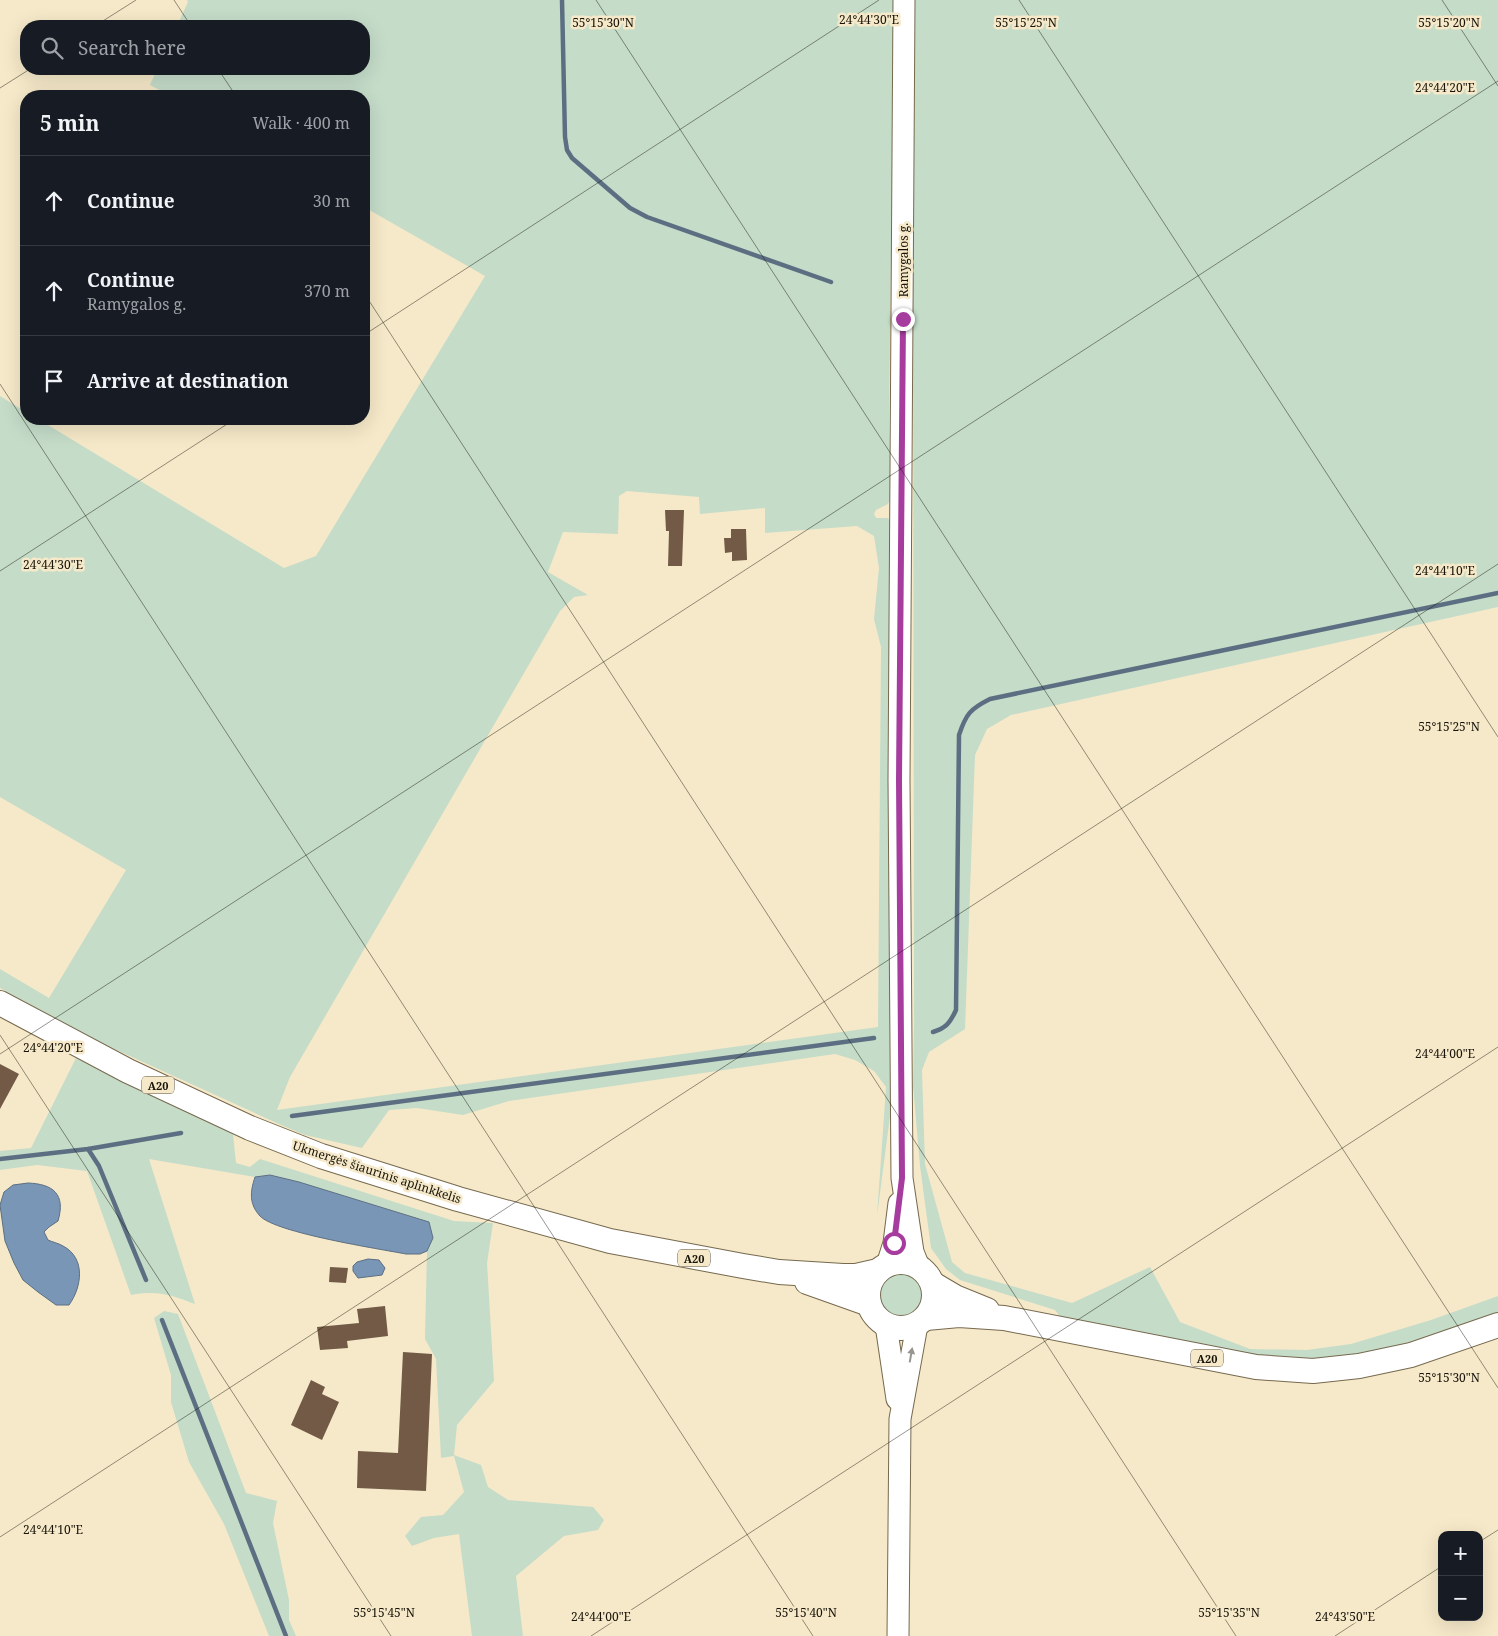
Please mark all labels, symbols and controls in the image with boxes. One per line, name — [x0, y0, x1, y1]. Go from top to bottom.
text: 24°44'30"E — [839, 11, 899, 28]
text: 55°15'30"N — [572, 14, 634, 31]
text: 55°15'25"N — [995, 14, 1057, 31]
text: 55°15'20"N — [1418, 14, 1480, 31]
search box — [20, 20, 370, 75]
icon: search — [38, 34, 66, 62]
text: Search here — [78, 35, 186, 61]
text: 24°44'20"E — [1415, 79, 1475, 96]
text: 5 min — [40, 109, 99, 137]
text: Walk · 400 m — [253, 112, 350, 134]
icon: ahead — [40, 187, 68, 215]
text: Continue — [87, 188, 175, 214]
text: 30 m — [313, 190, 350, 212]
street label: Ramygalos g. — [895, 223, 912, 297]
text: Continue — [87, 267, 175, 293]
icon: ahead — [40, 277, 68, 305]
text: 370 m — [304, 280, 350, 302]
text: Ramygalos g. — [87, 293, 186, 315]
route end — [892, 308, 915, 331]
icon: arrive — [40, 367, 68, 395]
text: Arrive at destination — [87, 368, 289, 394]
text: 24°44'30"E — [23, 556, 83, 573]
text: 24°44'10"E — [1415, 562, 1475, 579]
text: 55°15'25"N — [1418, 718, 1480, 735]
text: 24°44'20"E — [23, 1039, 83, 1056]
text: 24°44'00"E — [1415, 1045, 1475, 1062]
road number: A20 — [142, 1076, 174, 1094]
street label: Ukmergės šiaurinis aplinkkelis — [291, 1137, 463, 1207]
route start — [883, 1232, 906, 1255]
road number: A20 — [678, 1250, 710, 1266]
one-way arrow — [908, 1346, 916, 1362]
road number: A20 — [1191, 1350, 1223, 1366]
text: 55°15'30"N — [1418, 1369, 1480, 1386]
text: 24°44'10"E — [23, 1521, 83, 1538]
map controls — [1438, 1531, 1483, 1621]
button: + — [1438, 1531, 1483, 1576]
button: − — [1438, 1576, 1483, 1621]
text: 55°15'45"N — [353, 1604, 415, 1621]
text: 55°15'40"N — [775, 1604, 837, 1621]
text: 55°15'35"N — [1198, 1604, 1260, 1621]
text: 24°44'00"E — [571, 1608, 631, 1625]
text: 24°43'50"E — [1315, 1608, 1375, 1625]

